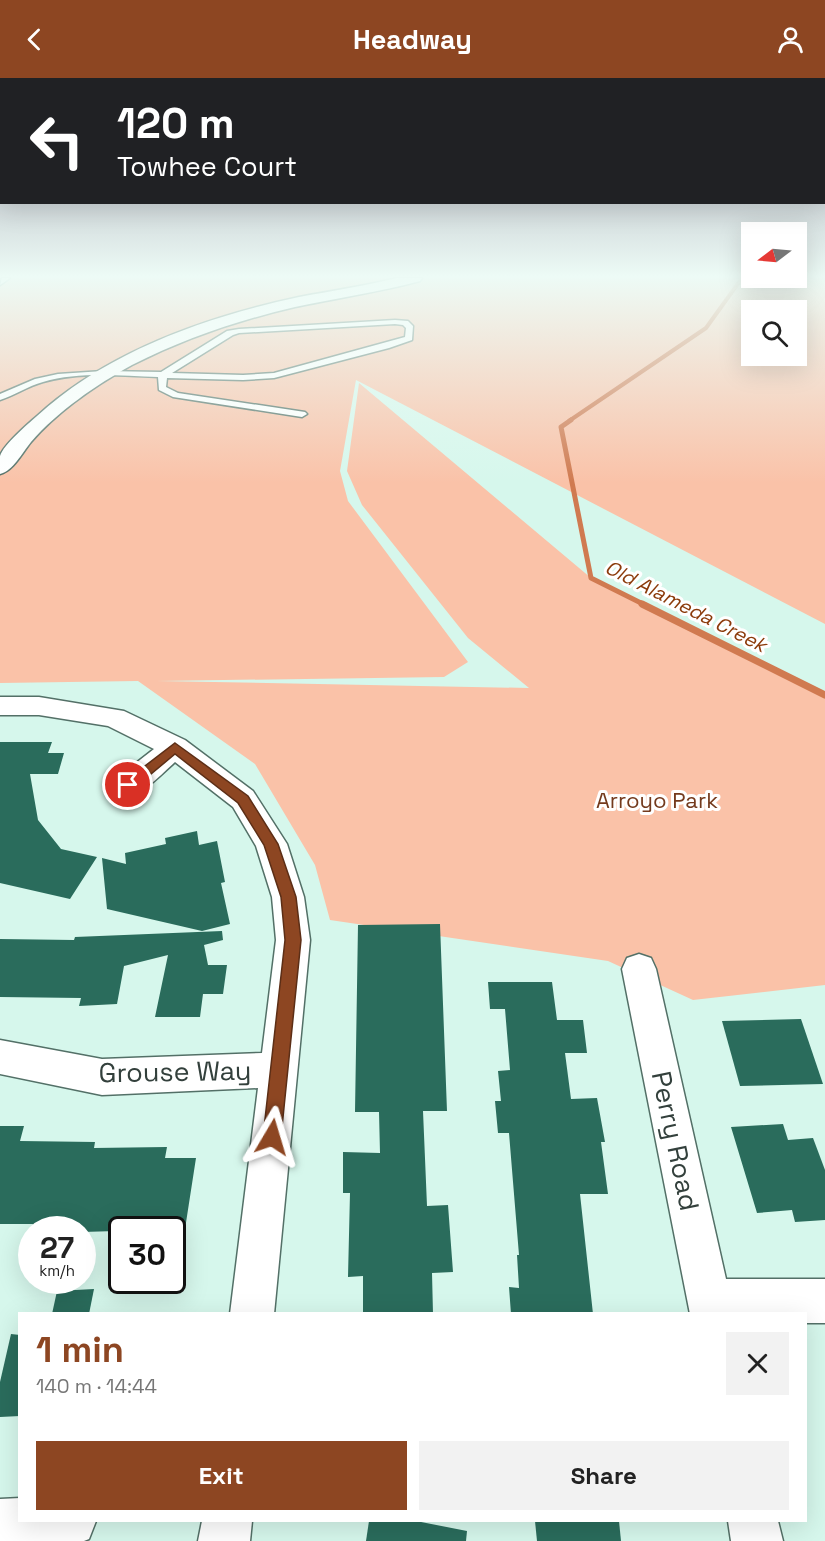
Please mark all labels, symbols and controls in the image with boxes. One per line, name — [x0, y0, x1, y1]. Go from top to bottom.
text: Headway — [353, 22, 472, 57]
icon: back — [18, 23, 51, 56]
icon: person — [774, 23, 807, 56]
text: 120 m — [117, 97, 235, 150]
icon: left — [18, 102, 96, 180]
text: Towhee Court — [117, 149, 297, 184]
north arrow — [741, 222, 807, 288]
map controls — [741, 222, 807, 366]
button: search — [741, 300, 807, 366]
water label: Old Alameda Creek — [601, 554, 773, 659]
pin — [102, 759, 153, 810]
icon: arrive — [111, 768, 144, 801]
park label: Arroyo Park — [596, 786, 718, 814]
street label: Grouse Way — [98, 1053, 252, 1090]
street label: Perry Road — [644, 1068, 707, 1214]
position arrow — [240, 1105, 304, 1169]
speed limit sign: 30 — [108, 1216, 186, 1294]
text: 27 — [40, 1228, 74, 1267]
text: km/h — [39, 1261, 75, 1280]
text: 1 min — [36, 1327, 124, 1373]
button: close — [726, 1332, 789, 1395]
text: 140 m · 14:44 — [36, 1373, 157, 1399]
button: Exit — [36, 1441, 407, 1510]
button: Share — [419, 1441, 789, 1510]

